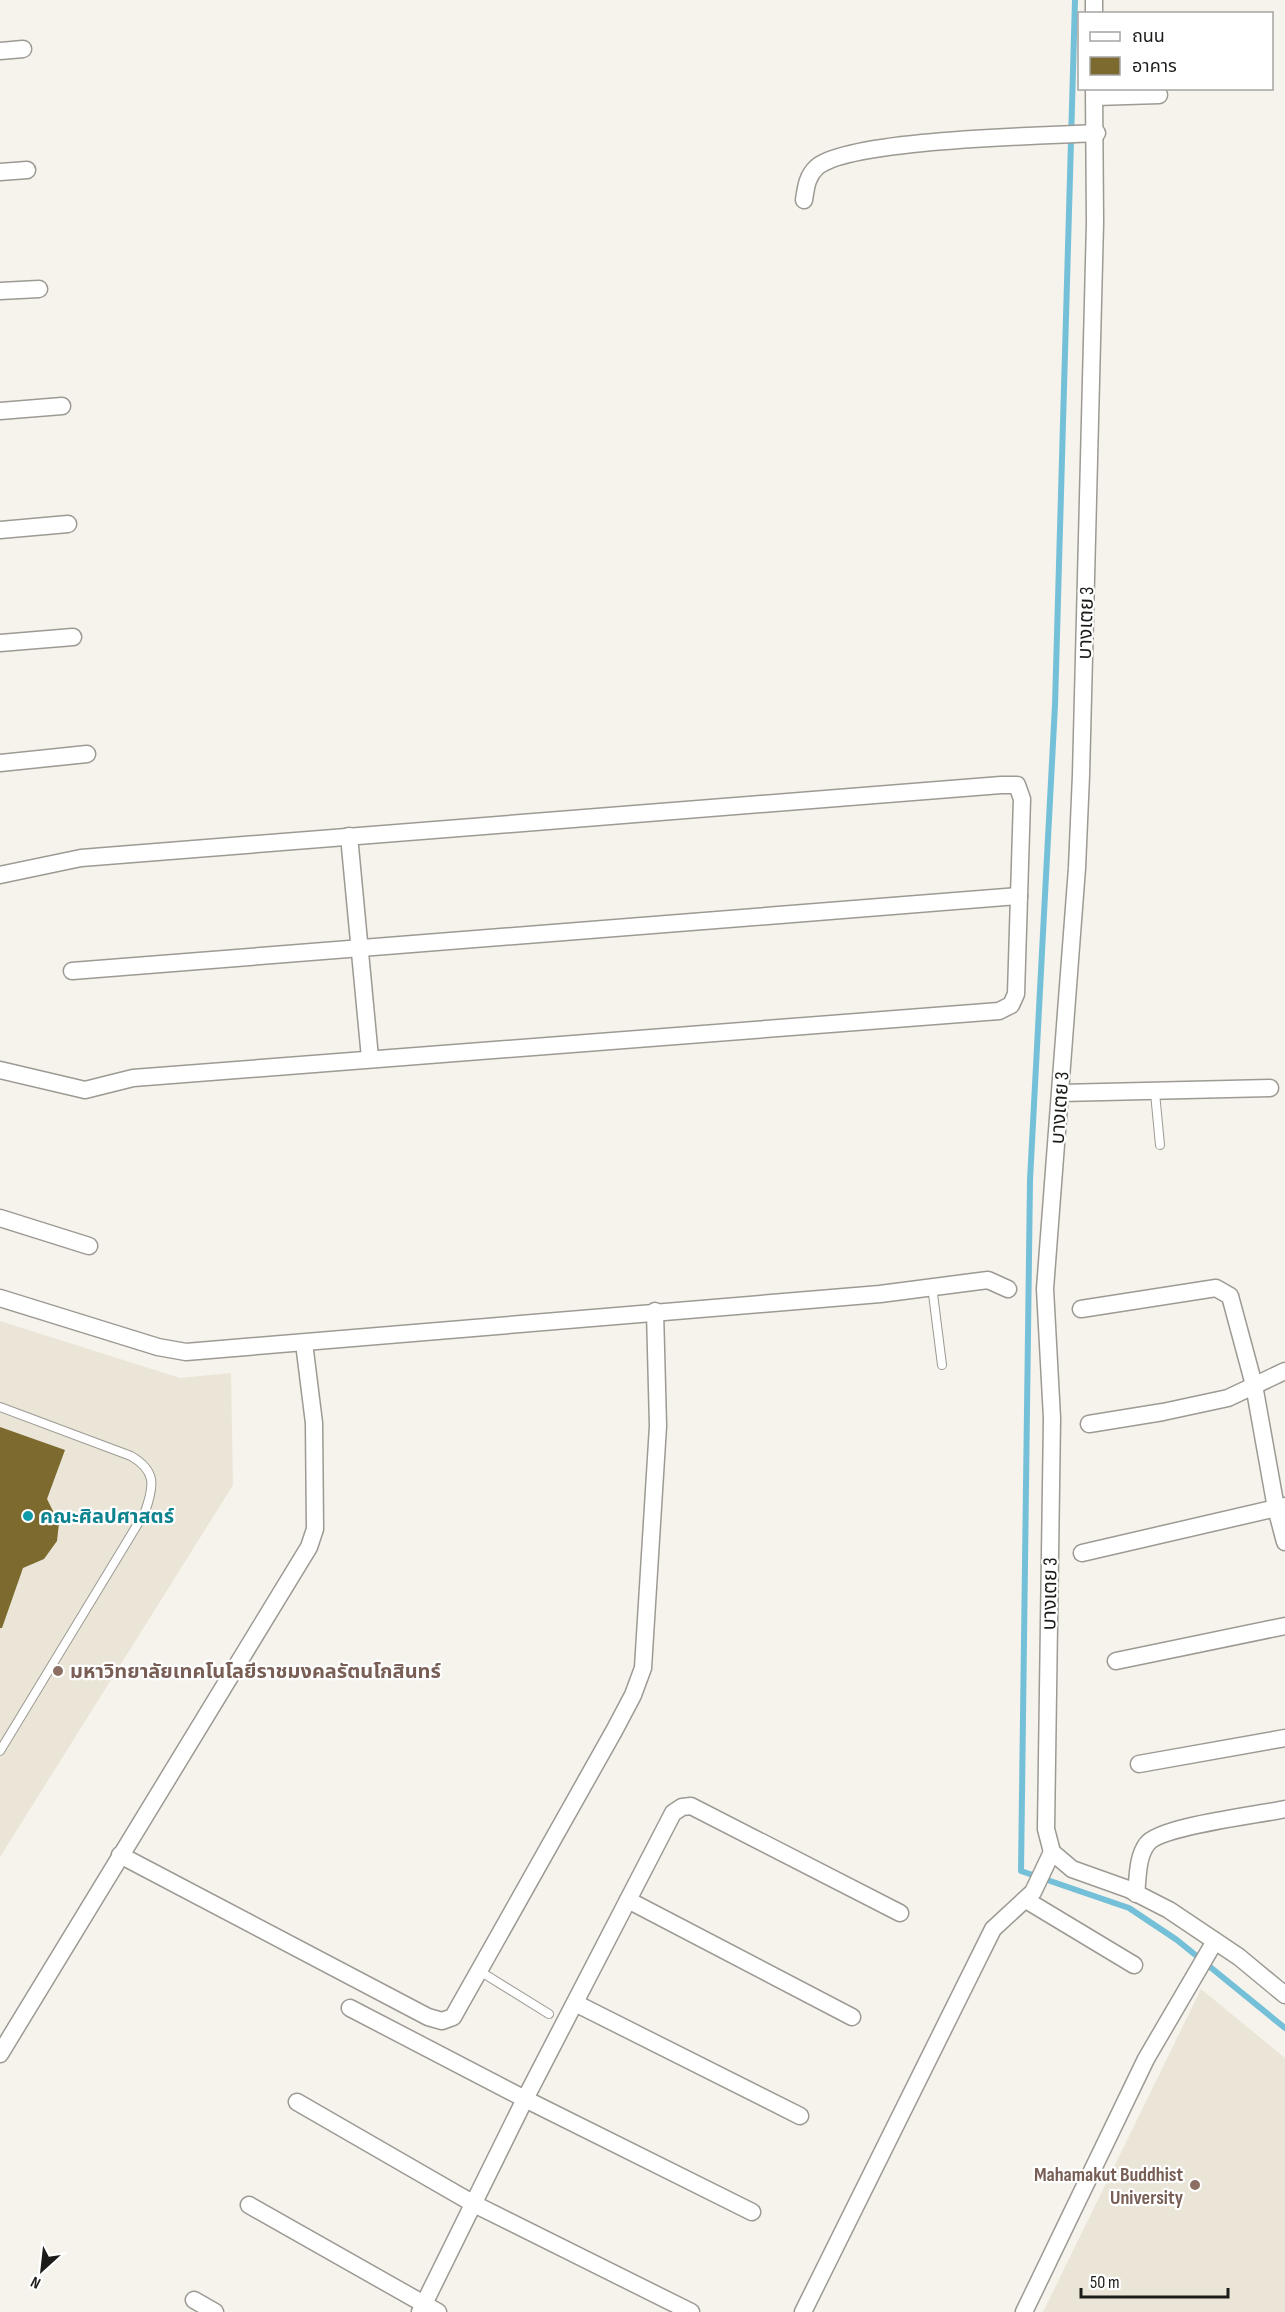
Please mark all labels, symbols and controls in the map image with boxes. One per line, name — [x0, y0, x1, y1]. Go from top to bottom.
legend — [1078, 12, 1273, 90]
text: ถนน — [1132, 26, 1165, 47]
text: อาคาร — [1132, 56, 1177, 77]
street label: บางเตย 3 — [1073, 586, 1099, 660]
street label: บางเตย 3 — [1045, 1071, 1075, 1145]
place label: คณะศิลปศาสตร์ — [40, 1505, 174, 1529]
marker: คณะศิลปศาสตร์ — [21, 1509, 35, 1523]
street label: บางเตย 3 — [1037, 1557, 1063, 1631]
place label: มหาวิทยาลัยเทคโนโลยีราชมงคลรัตนโกสินทร์ — [70, 1660, 441, 1684]
marker: มหาวิทยาลัยเทคโนโลยีราชมงคลรัตนโกสินทร์ — [51, 1664, 65, 1678]
place label: Mahamakut Buddhist University — [1034, 2163, 1184, 2210]
marker: Mahamakut Buddhist University — [1188, 2178, 1202, 2192]
north arrow — [12, 2240, 72, 2300]
scale bar — [1081, 2261, 1228, 2299]
text: N — [28, 2272, 44, 2292]
text: 50 m — [1090, 2272, 1120, 2293]

